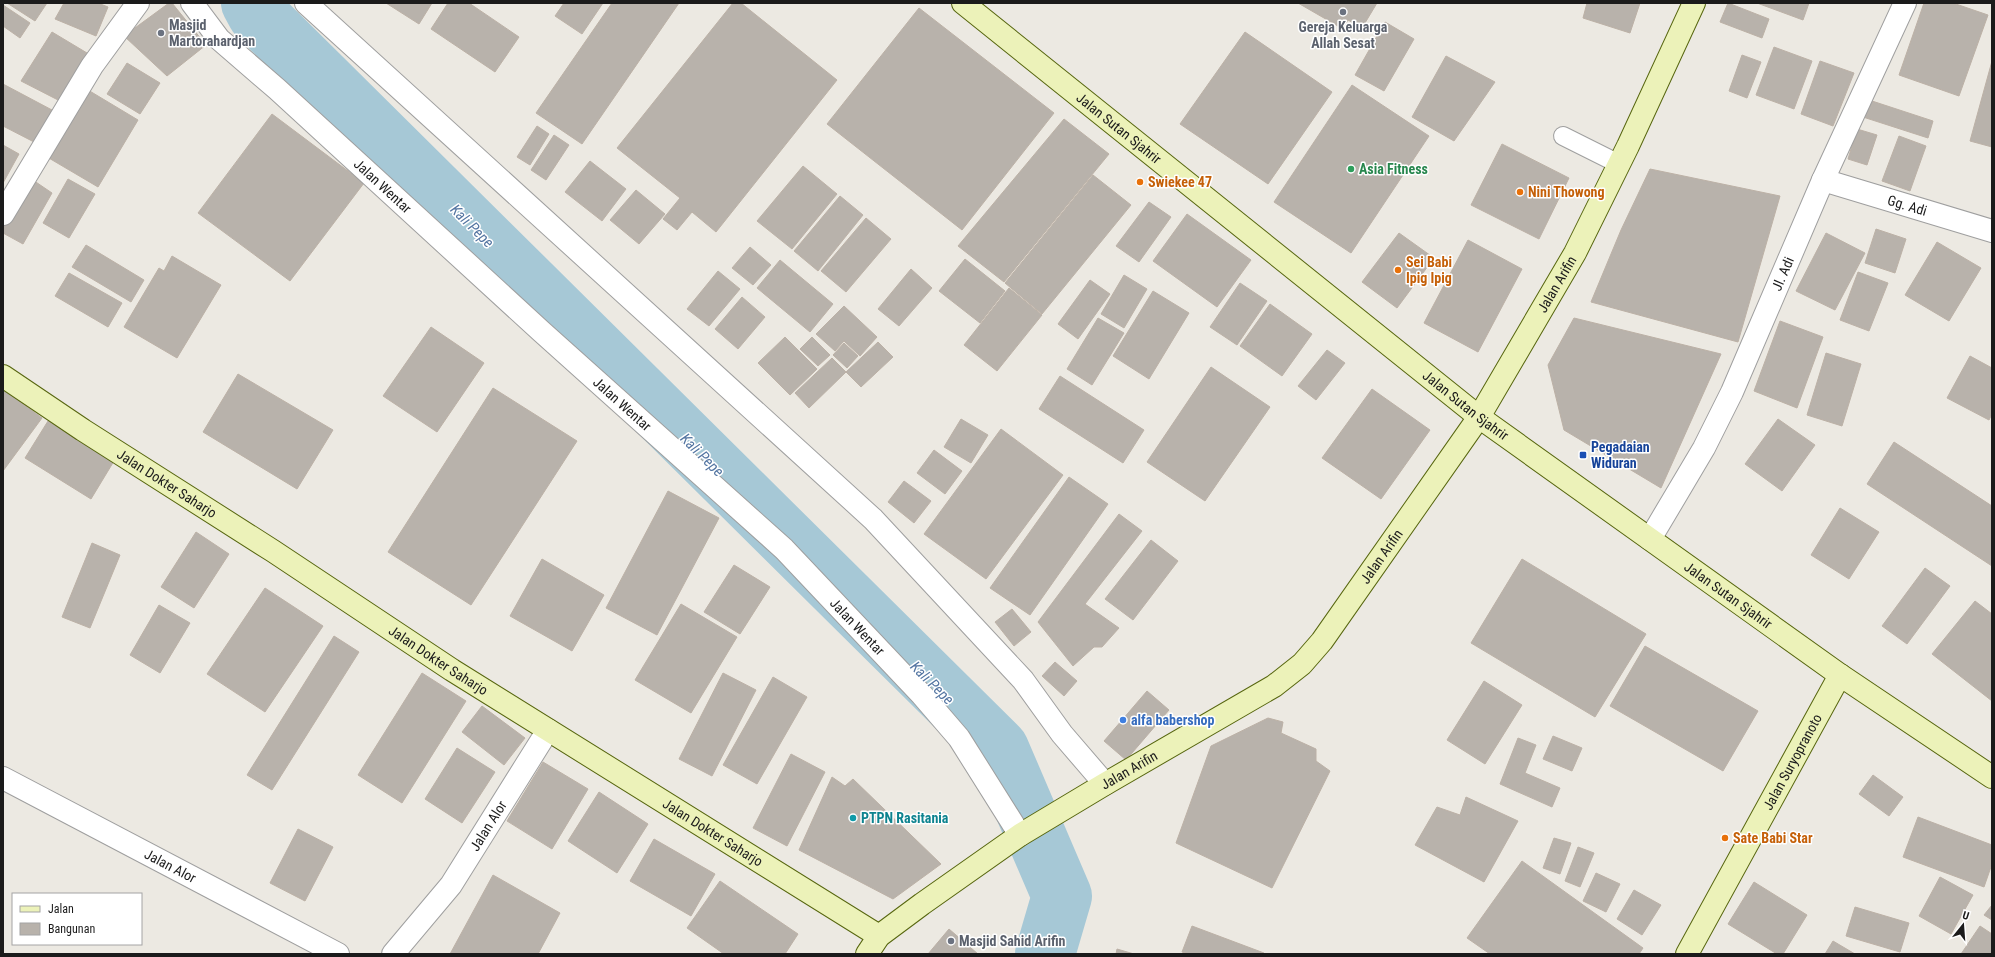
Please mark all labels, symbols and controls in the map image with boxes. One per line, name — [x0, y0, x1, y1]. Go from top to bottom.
marker: Gereja Keluarga Allah Sesat — [1338, 7, 1348, 17]
place label: Masjid Martorahardjan — [169, 17, 255, 49]
place label: Gereja Keluarga Allah Sesat — [1299, 19, 1388, 51]
marker: Masjid Martorahardjan — [156, 28, 166, 38]
street label: Jalan Sutan Sjahrir — [1073, 89, 1165, 167]
street label: Jalan Wentar — [351, 156, 415, 216]
place label: Asia Fitness — [1359, 161, 1428, 177]
marker: Asia Fitness — [1346, 164, 1356, 174]
place label: Swiekee 47 — [1148, 174, 1212, 190]
marker: Swiekee 47 — [1135, 177, 1145, 187]
place label: Nini Thowong — [1528, 184, 1605, 200]
marker: Nini Thowong — [1515, 187, 1525, 197]
street label: Gg. Adi — [1886, 192, 1929, 219]
water label: Kali Pepe — [447, 201, 498, 252]
street label: Jalan Arifin — [1534, 253, 1579, 315]
place label: Sei Babi Ipig Ipig — [1406, 254, 1452, 286]
street label: Jl. Adi — [1768, 255, 1797, 293]
marker: Sei Babi Ipig Ipig — [1393, 265, 1403, 275]
street label: Jalan Sutan Sjahrir — [1420, 367, 1512, 444]
street label: Jalan Wentar — [590, 374, 655, 434]
water label: Kali Pepe — [677, 430, 728, 481]
place label: Pegadaian Widuran — [1591, 439, 1650, 471]
street label: Jalan Dokter Saharjo — [114, 446, 220, 521]
marker: Pegadaian Widuran — [1578, 450, 1588, 460]
street label: Jalan Arifin — [1357, 526, 1406, 587]
street label: Jalan Sutan Sjahrir — [1681, 558, 1775, 632]
street label: Jalan Wentar — [827, 595, 888, 658]
street label: Jalan Dokter Saharjo — [386, 622, 491, 698]
water label: Kali Pepe — [907, 658, 958, 709]
street label: Jalan Suryopranoto — [1760, 711, 1825, 813]
place label: alfa babershop — [1131, 712, 1215, 728]
marker: alfa babershop — [1118, 715, 1128, 725]
street label: Jalan Arifin — [1098, 747, 1160, 793]
street label: Jalan Dokter Saharjo — [660, 795, 766, 870]
street label: Jalan Alor — [466, 798, 510, 854]
place label: PTPN Rasitania — [861, 810, 949, 826]
marker: PTPN Rasitania — [848, 813, 858, 823]
place label: Sate Babi Star — [1733, 830, 1813, 846]
marker: Sate Babi Star — [1720, 833, 1730, 843]
street label: Jalan Alor — [142, 846, 199, 886]
legend — [12, 893, 142, 945]
text: Jalan — [48, 902, 74, 916]
north arrow — [1943, 905, 1983, 945]
text: U — [1961, 909, 1971, 923]
text: Bangunan — [48, 922, 95, 936]
place label: Masjid Sahid Arifin — [959, 933, 1066, 949]
marker: Masjid Sahid Arifin — [946, 936, 956, 946]

